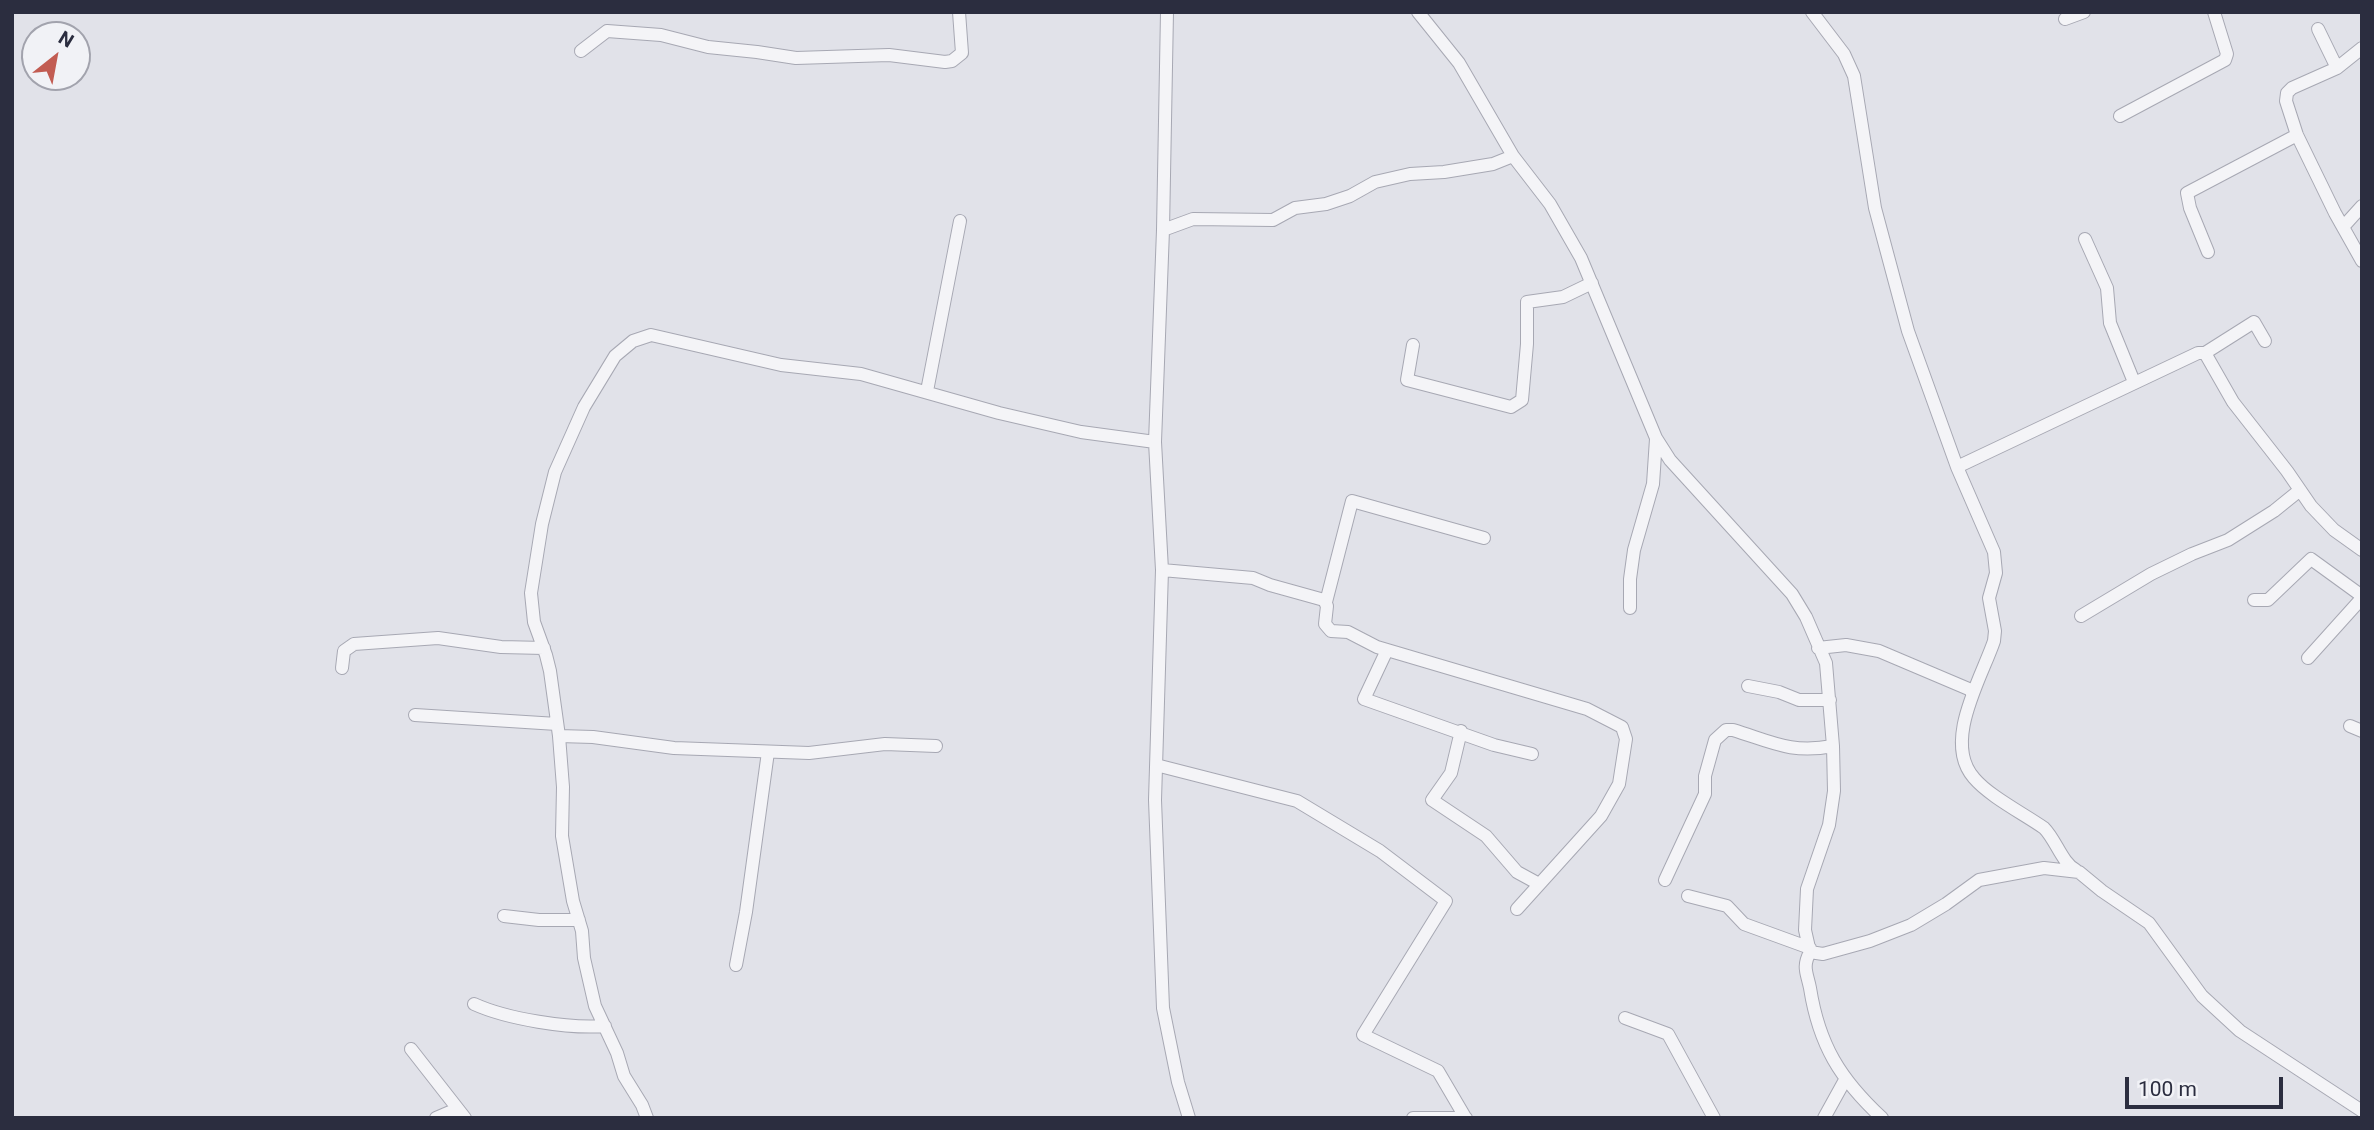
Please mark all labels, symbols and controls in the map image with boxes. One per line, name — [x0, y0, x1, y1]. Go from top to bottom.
north arrow — [21, 21, 91, 91]
text: N — [54, 26, 78, 53]
scale bar — [2129, 1064, 2286, 1108]
text: 100 m — [2138, 1077, 2197, 1101]

